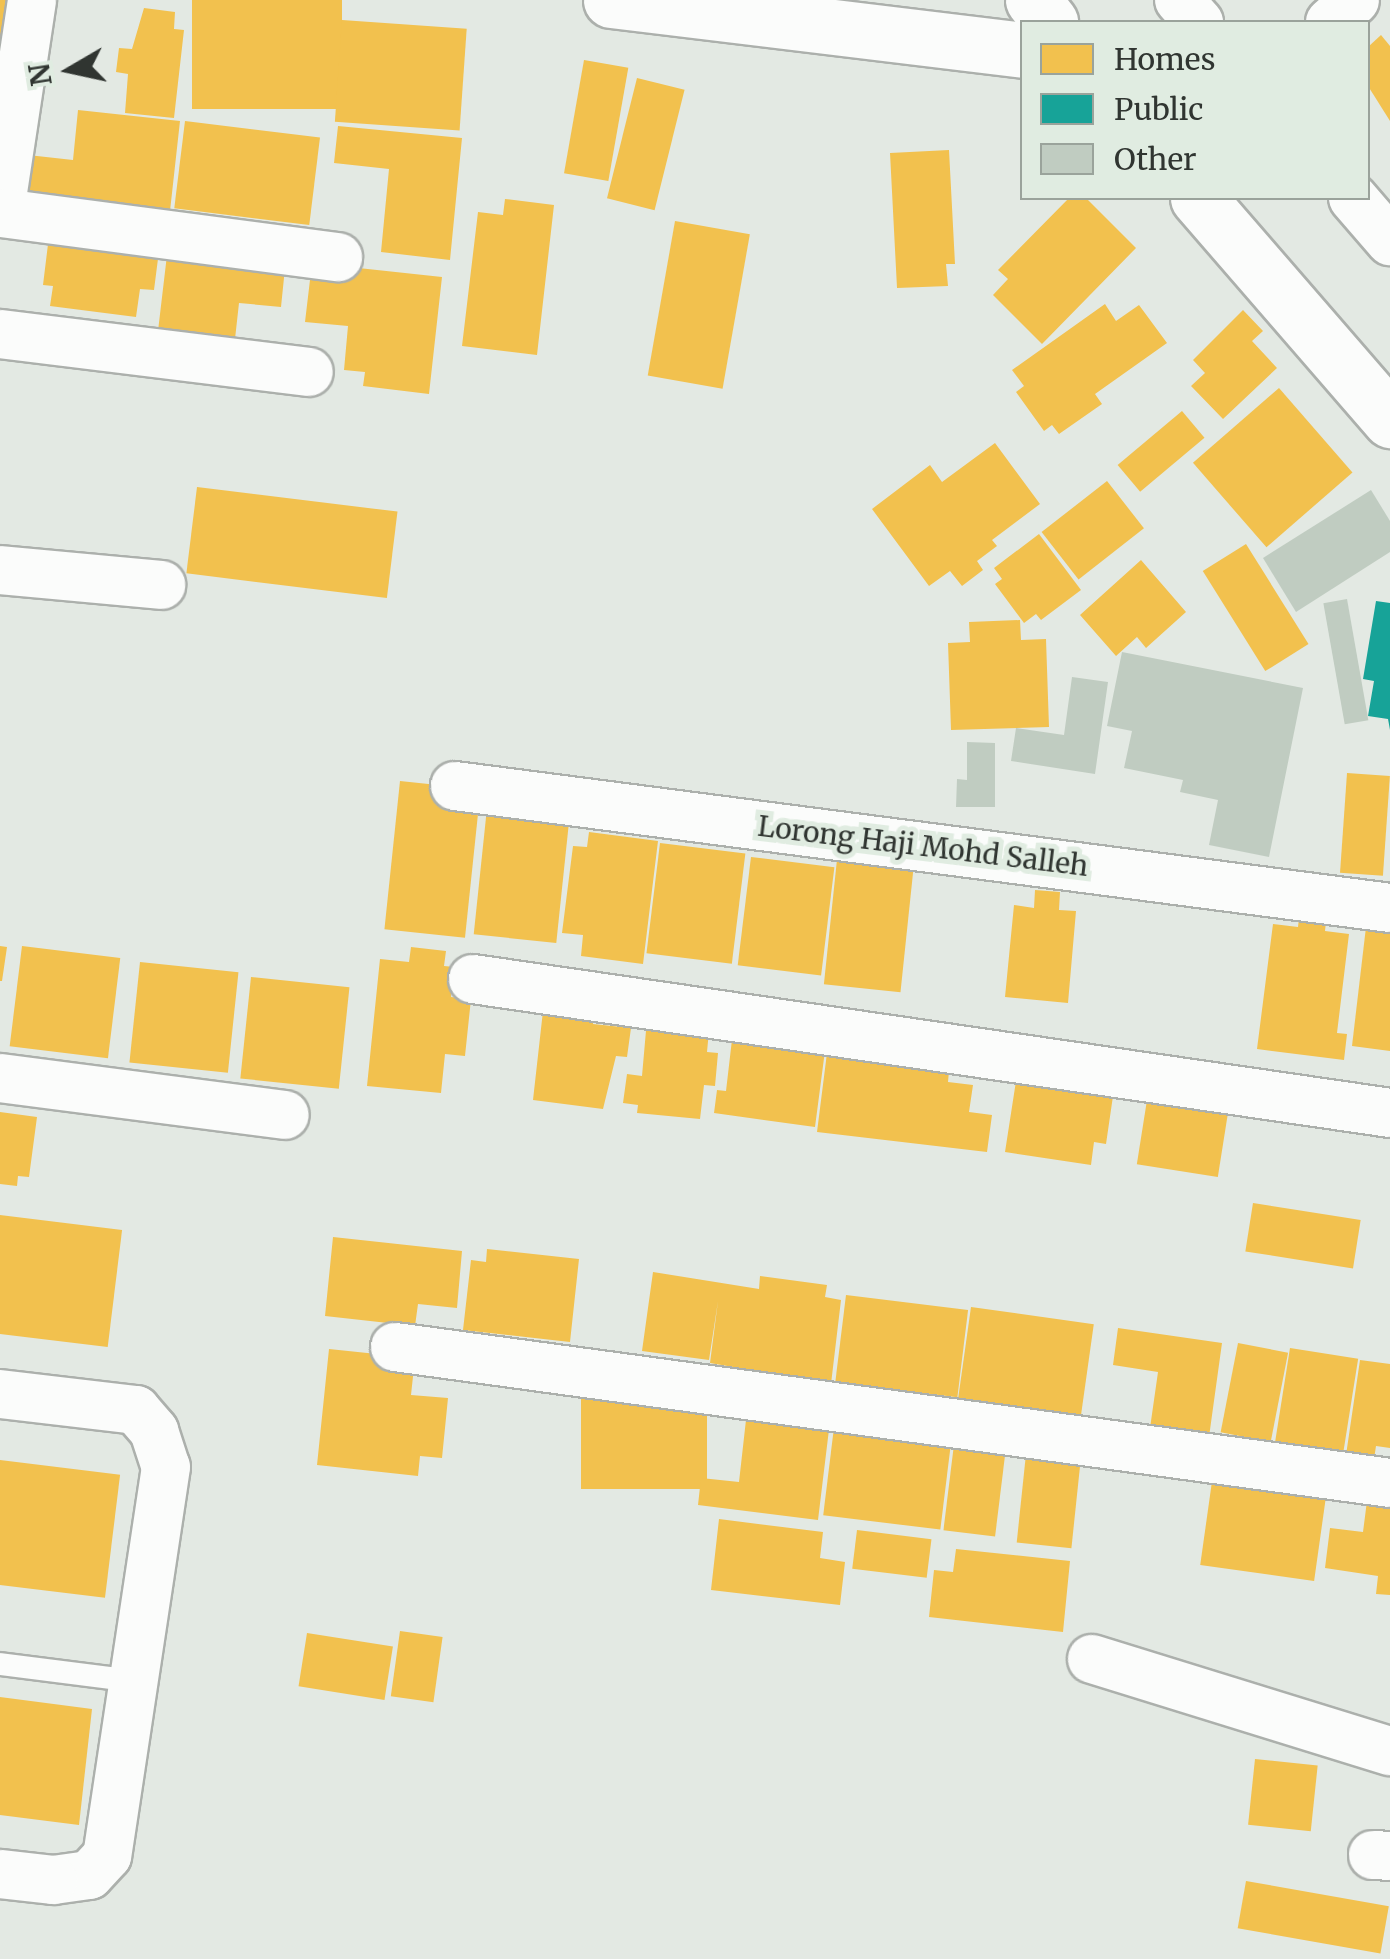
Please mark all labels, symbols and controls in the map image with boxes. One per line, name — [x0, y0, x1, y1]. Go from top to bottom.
north arrow — [20, 20, 120, 120]
legend — [1020, 20, 1370, 200]
text: Homes — [1114, 40, 1215, 78]
text: N — [21, 61, 60, 88]
text: Public — [1114, 90, 1203, 128]
text: Other — [1114, 140, 1197, 178]
street label: Lorong Haji Mohd Salleh — [756, 809, 1090, 883]

